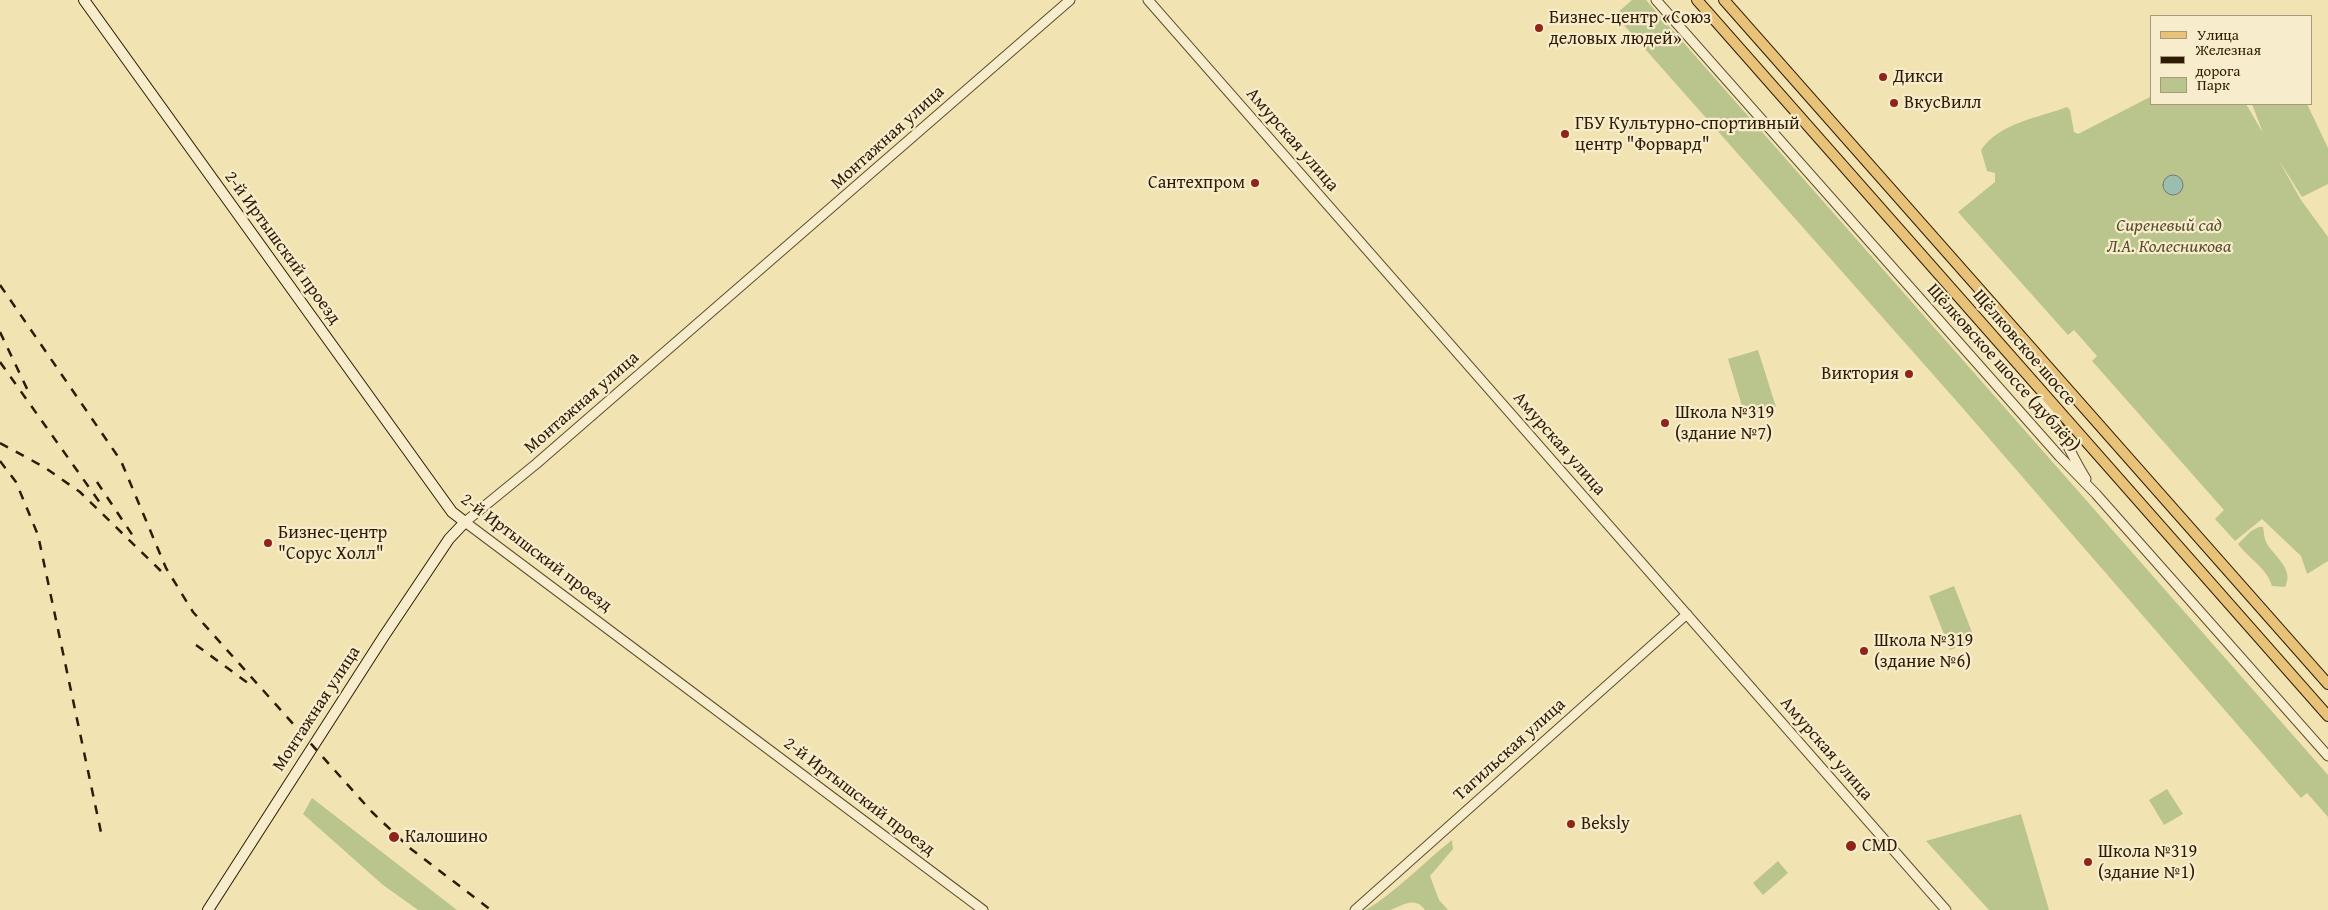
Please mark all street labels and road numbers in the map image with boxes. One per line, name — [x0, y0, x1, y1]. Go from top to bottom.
street label: Монтажная улица — [827, 82, 949, 194]
street label: Амурская улица — [1241, 84, 1343, 196]
street label: 2-й Иртышский проезд — [219, 167, 345, 329]
street label: Щёлковское шоссе (дублёр) — [1922, 279, 2084, 457]
street label: Щёлковское шоссе — [1968, 285, 2080, 411]
street label: Монтажная улица — [520, 347, 644, 459]
street label: Амурская улица — [1508, 388, 1610, 500]
street label: 2-й Иртышский проезд — [456, 489, 616, 617]
street label: Монтажная улица — [268, 642, 366, 776]
street label: Амурская улица — [1775, 693, 1877, 805]
street label: Тагильская улица — [1450, 694, 1570, 806]
street label: 2-й Иртышский проезд — [779, 733, 939, 861]

